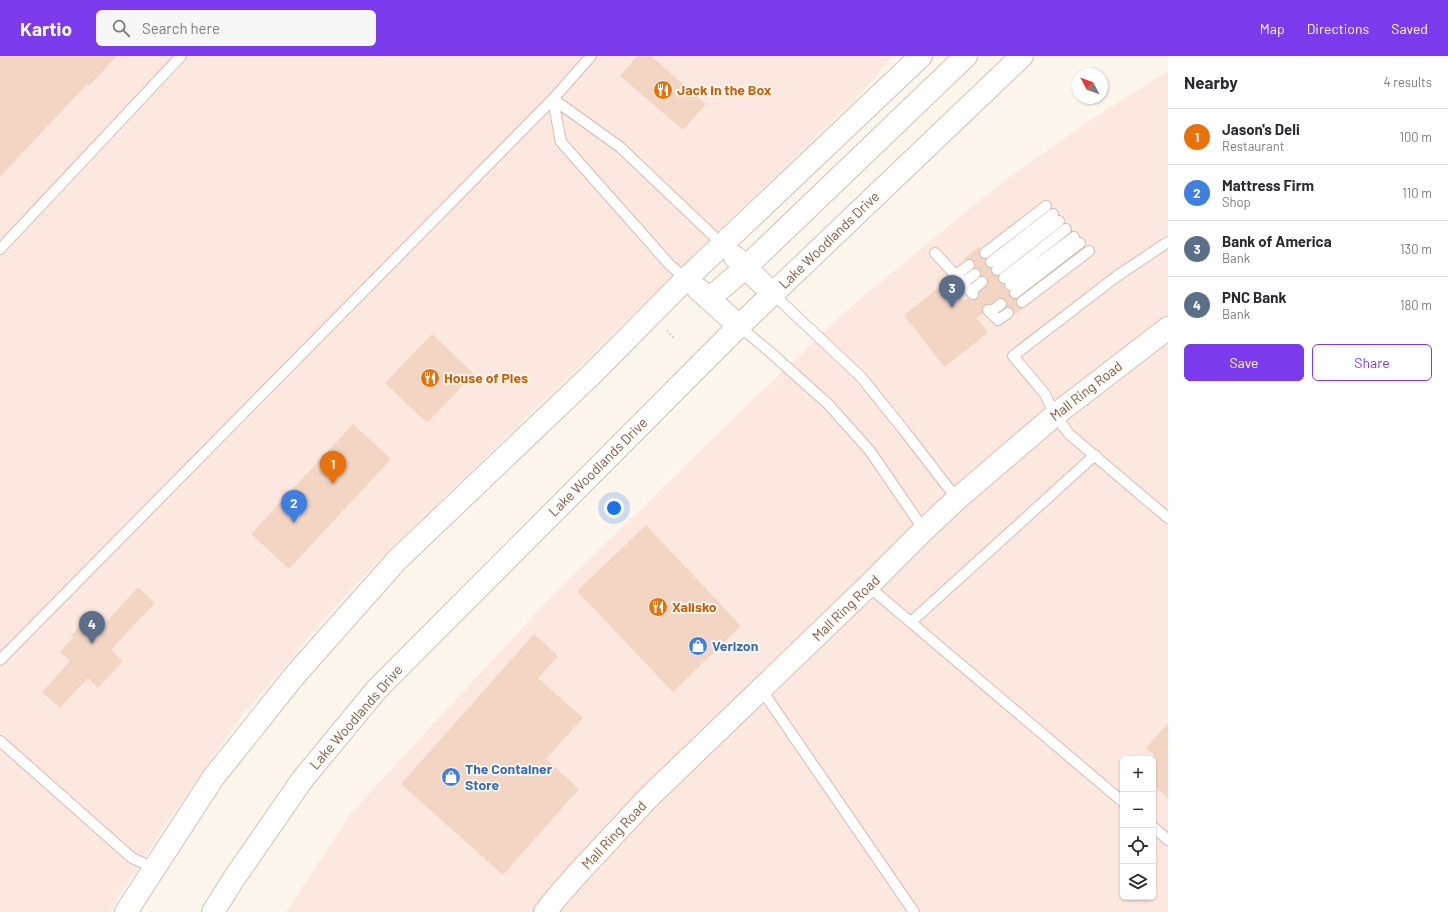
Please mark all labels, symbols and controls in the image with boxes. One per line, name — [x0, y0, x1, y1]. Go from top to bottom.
search box — [96, 10, 376, 46]
text: Kartio — [20, 17, 72, 40]
icon: search — [110, 17, 132, 39]
text: Search here — [142, 19, 220, 37]
text: Map — [1260, 20, 1285, 37]
text: Directions — [1307, 20, 1369, 37]
text: Saved — [1391, 20, 1428, 37]
north arrow — [1072, 68, 1108, 104]
text: Nearby — [1184, 72, 1238, 92]
text: 4 results — [1384, 74, 1432, 90]
restaurant icon: Jack in the Box — [652, 79, 674, 101]
place label: Jack in the Box — [677, 81, 772, 98]
text: Jason's Deli — [1222, 120, 1300, 138]
text: 1 — [1195, 129, 1199, 145]
text: 100 m — [1399, 129, 1432, 145]
text: Restaurant — [1222, 138, 1284, 154]
text: Mattress Firm — [1222, 176, 1314, 194]
text: 2 — [1193, 185, 1201, 201]
text: 110 m — [1402, 185, 1432, 201]
street label: Lake Woodlands Drive — [775, 187, 882, 292]
text: Shop — [1222, 194, 1251, 210]
text: Bank of America — [1222, 232, 1332, 250]
text: 3 — [1193, 241, 1201, 257]
text: 130 m — [1400, 241, 1432, 257]
text: Bank — [1222, 250, 1250, 266]
pin: 3 — [939, 275, 965, 308]
text: PNC Bank — [1222, 288, 1286, 306]
text: 4 — [1193, 297, 1201, 313]
text: 180 m — [1400, 297, 1432, 313]
text: Bank — [1222, 306, 1250, 322]
button: Save — [1184, 344, 1304, 381]
button: Share — [1312, 344, 1432, 381]
street label: Mall Ring Road — [1046, 357, 1125, 424]
restaurant icon: House of Pies — [419, 367, 441, 389]
place label: House of Pies — [444, 369, 528, 386]
street label: Lake Woodlands Drive — [545, 414, 651, 520]
pin: 1 — [320, 451, 346, 484]
pin: 2 — [281, 490, 307, 523]
your location — [604, 498, 624, 518]
street label: Mall Ring Road — [808, 571, 883, 644]
restaurant icon: Xalisko — [647, 596, 669, 618]
place label: Xalisko — [672, 598, 717, 615]
pin: 4 — [79, 611, 105, 644]
shop icon: Verizon — [687, 635, 709, 657]
place label: Verizon — [712, 637, 758, 654]
street label: Lake Woodlands Drive — [306, 661, 406, 772]
map controls — [1120, 756, 1156, 900]
button: + — [1120, 756, 1156, 792]
place label: The Container Store — [465, 760, 553, 793]
shop icon: The Container Store — [440, 766, 462, 788]
button: − — [1120, 792, 1156, 828]
street label: Mall Ring Road — [578, 797, 650, 872]
button: locate — [1120, 828, 1156, 864]
button: layers — [1120, 864, 1156, 900]

